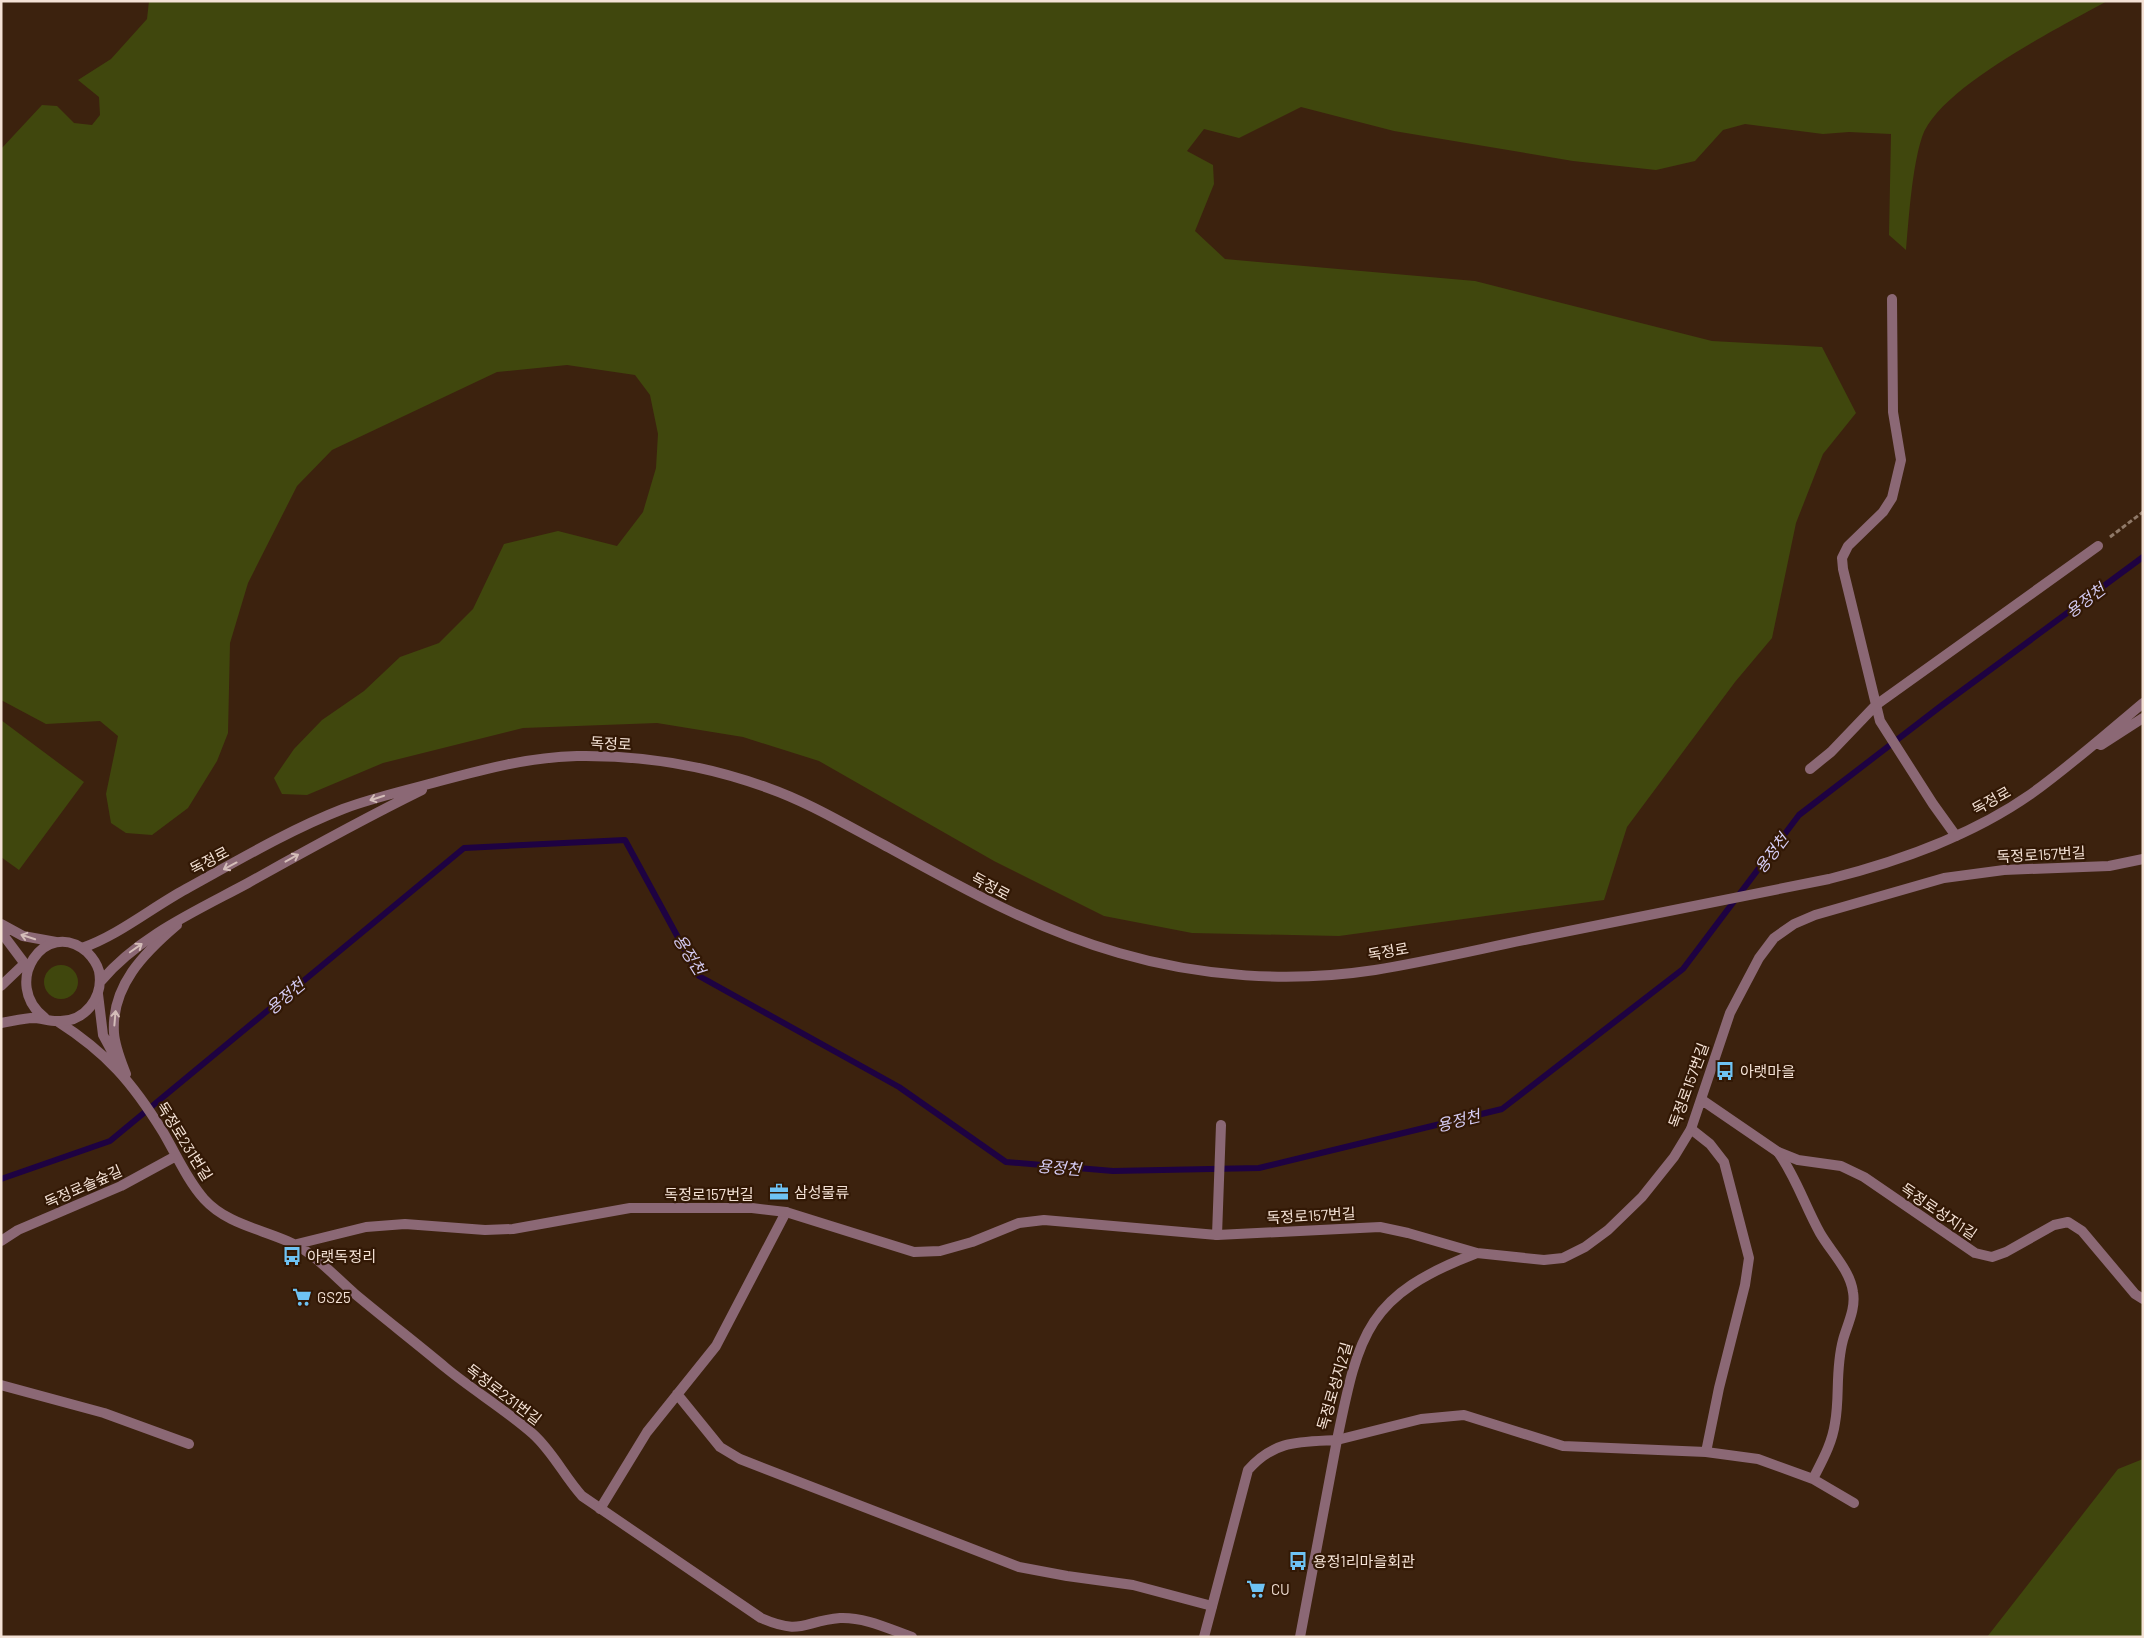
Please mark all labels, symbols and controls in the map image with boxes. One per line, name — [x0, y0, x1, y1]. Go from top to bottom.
water label: 용정천 — [2062, 578, 2110, 621]
street label: 독정로 — [590, 733, 632, 753]
street label: 독정로 — [1969, 782, 2013, 818]
one-way arrow — [369, 793, 385, 803]
water label: 용정천 — [1750, 828, 1793, 876]
street label: 독정로 — [186, 842, 232, 878]
street label: 독정로157번길 — [1996, 843, 2086, 865]
one-way arrow — [284, 853, 299, 863]
one-way arrow — [222, 861, 237, 871]
street label: 독정로 — [968, 868, 1014, 904]
water label: 용정천 — [670, 930, 711, 980]
one-way arrow — [20, 931, 36, 941]
street label: 독정로 — [1366, 939, 1410, 963]
one-way arrow — [128, 943, 142, 953]
water label: 용정천 — [262, 973, 310, 1017]
one-way arrow — [110, 1010, 120, 1026]
street label: 독정로157번길 — [1664, 1040, 1712, 1130]
bus stop icon: 아랫마을 — [1714, 1060, 1736, 1082]
place label: 아랫마을 — [1740, 1062, 1795, 1080]
street label: 독정로231번길 — [154, 1098, 216, 1184]
water label: 용정천 — [1434, 1105, 1484, 1135]
water label: 용정천 — [1036, 1156, 1084, 1179]
street label: 독정로솔숲길 — [42, 1161, 124, 1211]
street label: 독정로성지1길 — [1897, 1179, 1981, 1243]
office icon: 삼성물류 — [768, 1181, 790, 1203]
place label: 삼성물류 — [794, 1183, 849, 1201]
street label: 독정로157번길 — [664, 1185, 754, 1203]
street label: 독정로157번길 — [1266, 1204, 1356, 1226]
bus stop icon: 아랫독정리 — [281, 1245, 303, 1267]
place label: 아랫독정리 — [307, 1247, 376, 1265]
supermarket icon: GS25 — [291, 1286, 313, 1308]
place label: GS25 — [317, 1288, 351, 1306]
street label: 독정로성지2길 — [1313, 1340, 1355, 1432]
street label: 독정로231번길 — [463, 1360, 545, 1428]
bus stop icon: 용정1리마을회관 — [1287, 1550, 1309, 1572]
place label: 용정1리마을회관 — [1313, 1552, 1415, 1570]
supermarket icon: CU — [1245, 1578, 1267, 1600]
place label: CU — [1271, 1580, 1290, 1598]

